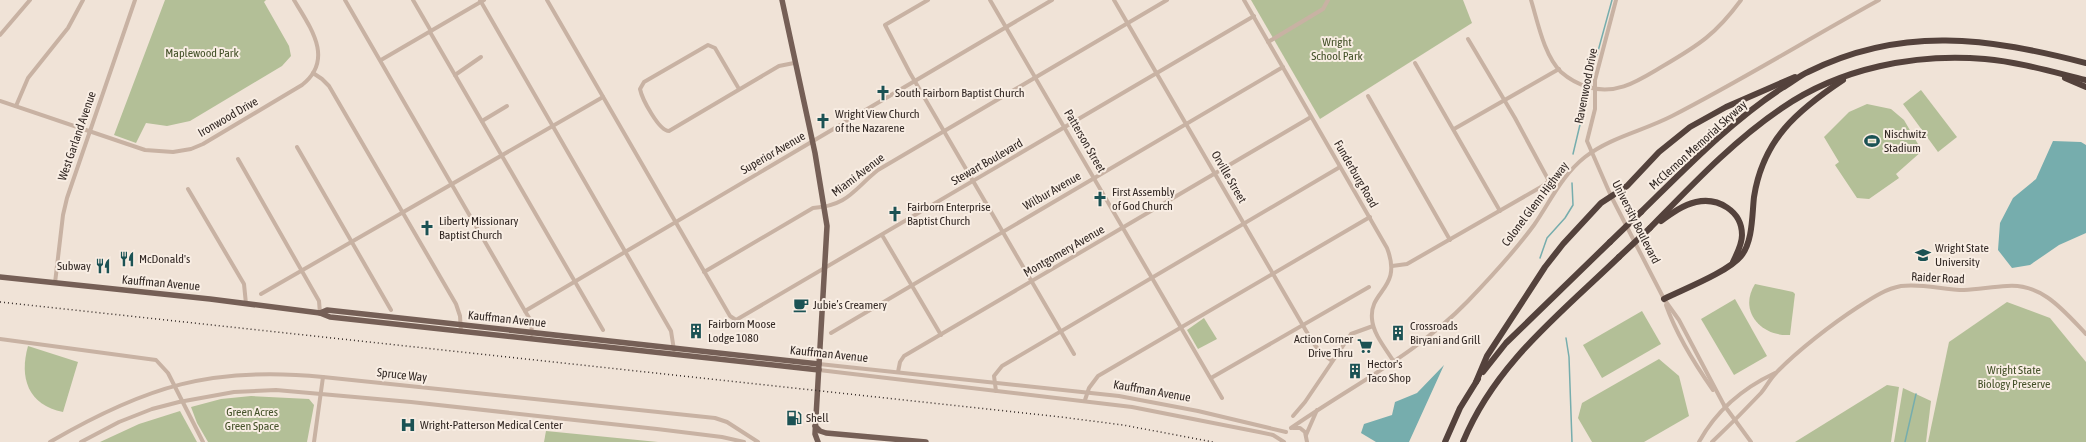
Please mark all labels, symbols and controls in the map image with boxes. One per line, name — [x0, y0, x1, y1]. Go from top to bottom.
park label: Wright School Park — [1311, 35, 1363, 63]
park label: Maplewood Park — [165, 46, 239, 60]
street label: Ravenwood Drive — [1572, 47, 1600, 125]
church icon: South Fairborn Baptist Church — [874, 84, 892, 102]
place label: South Fairborn Baptist Church — [895, 86, 1025, 100]
street label: West Garland Avenue — [55, 89, 99, 183]
street label: Ironwood Drive — [195, 94, 261, 140]
street label: McClernon Memorial Skyway — [1646, 98, 1750, 192]
place label: Wright View Church of the Nazarene — [835, 107, 920, 135]
street label: Patterson Street — [1061, 107, 1109, 176]
church icon: Wright View Church of the Nazarene — [814, 112, 832, 130]
place label: Nischwitz Stadium — [1884, 127, 1927, 155]
street label: Superior Avenue — [738, 129, 808, 177]
sports icon: Nischwitz Stadium — [1863, 132, 1881, 150]
street label: Stewart Boulevard — [949, 136, 1025, 188]
street label: Funderburg Road — [1331, 138, 1381, 210]
street label: Orville Street — [1208, 148, 1250, 206]
street label: Miami Avenue — [829, 151, 887, 199]
street label: Colonel Glenn Highway — [1499, 159, 1571, 249]
street label: Wilbur Avenue — [1021, 169, 1083, 213]
street label: University Boulevard — [1609, 178, 1663, 266]
place label: First Assembly of God Church — [1112, 185, 1175, 213]
church icon: First Assembly of God Church — [1091, 190, 1109, 208]
place label: Fairborn Enterprise Baptist Church — [907, 200, 991, 228]
church icon: Fairborn Enterprise Baptist Church — [886, 205, 904, 223]
place label: Liberty Missionary Baptist Church — [439, 214, 519, 242]
church icon: Liberty Missionary Baptist Church — [418, 219, 436, 237]
street label: Montgomery Avenue — [1021, 222, 1107, 280]
place label: Wright State University — [1935, 241, 1989, 269]
school or university icon: Wright State University — [1914, 246, 1932, 264]
restaurant icon: McDonald's — [118, 250, 136, 268]
place label: McDonald's — [139, 252, 190, 266]
restaurant icon: Subway — [94, 257, 112, 275]
place label: Subway — [57, 259, 91, 273]
street label: Raider Road — [1911, 270, 1965, 286]
street label: Kauffman Avenue — [121, 273, 201, 293]
cafe icon: Jubie’s Creamery — [792, 296, 810, 314]
place label: Jubie’s Creamery — [813, 298, 887, 312]
street label: Kauffman Avenue — [467, 308, 547, 330]
place label: Fairborn Moose Lodge 1080 — [708, 317, 776, 345]
place label: Crossroads Biryani and Grill — [1410, 319, 1481, 347]
building icon: Fairborn Moose Lodge 1080 — [687, 322, 705, 340]
building icon: Crossroads Biryani and Grill — [1389, 324, 1407, 342]
place label: Action Corner Drive Thru — [1294, 332, 1353, 360]
supermarket icon: Action Corner Drive Thru — [1356, 337, 1374, 355]
street label: Kauffman Avenue — [789, 343, 869, 365]
place label: Hector's Taco Shop — [1367, 357, 1411, 385]
building icon: Hector's Taco Shop — [1346, 362, 1364, 380]
park label: Wright State Biology Preserve — [1978, 363, 2050, 391]
street label: Spruce Way — [376, 365, 428, 385]
street label: Kauffman Avenue — [1112, 377, 1192, 405]
park label: Green Acres Green Space — [225, 405, 279, 433]
fuel station icon: Shell — [785, 409, 803, 427]
place label: Shell — [806, 411, 829, 425]
hospital icon: Wright-Patterson Medical Center — [399, 416, 417, 434]
place label: Wright-Patterson Medical Center — [420, 418, 563, 432]

